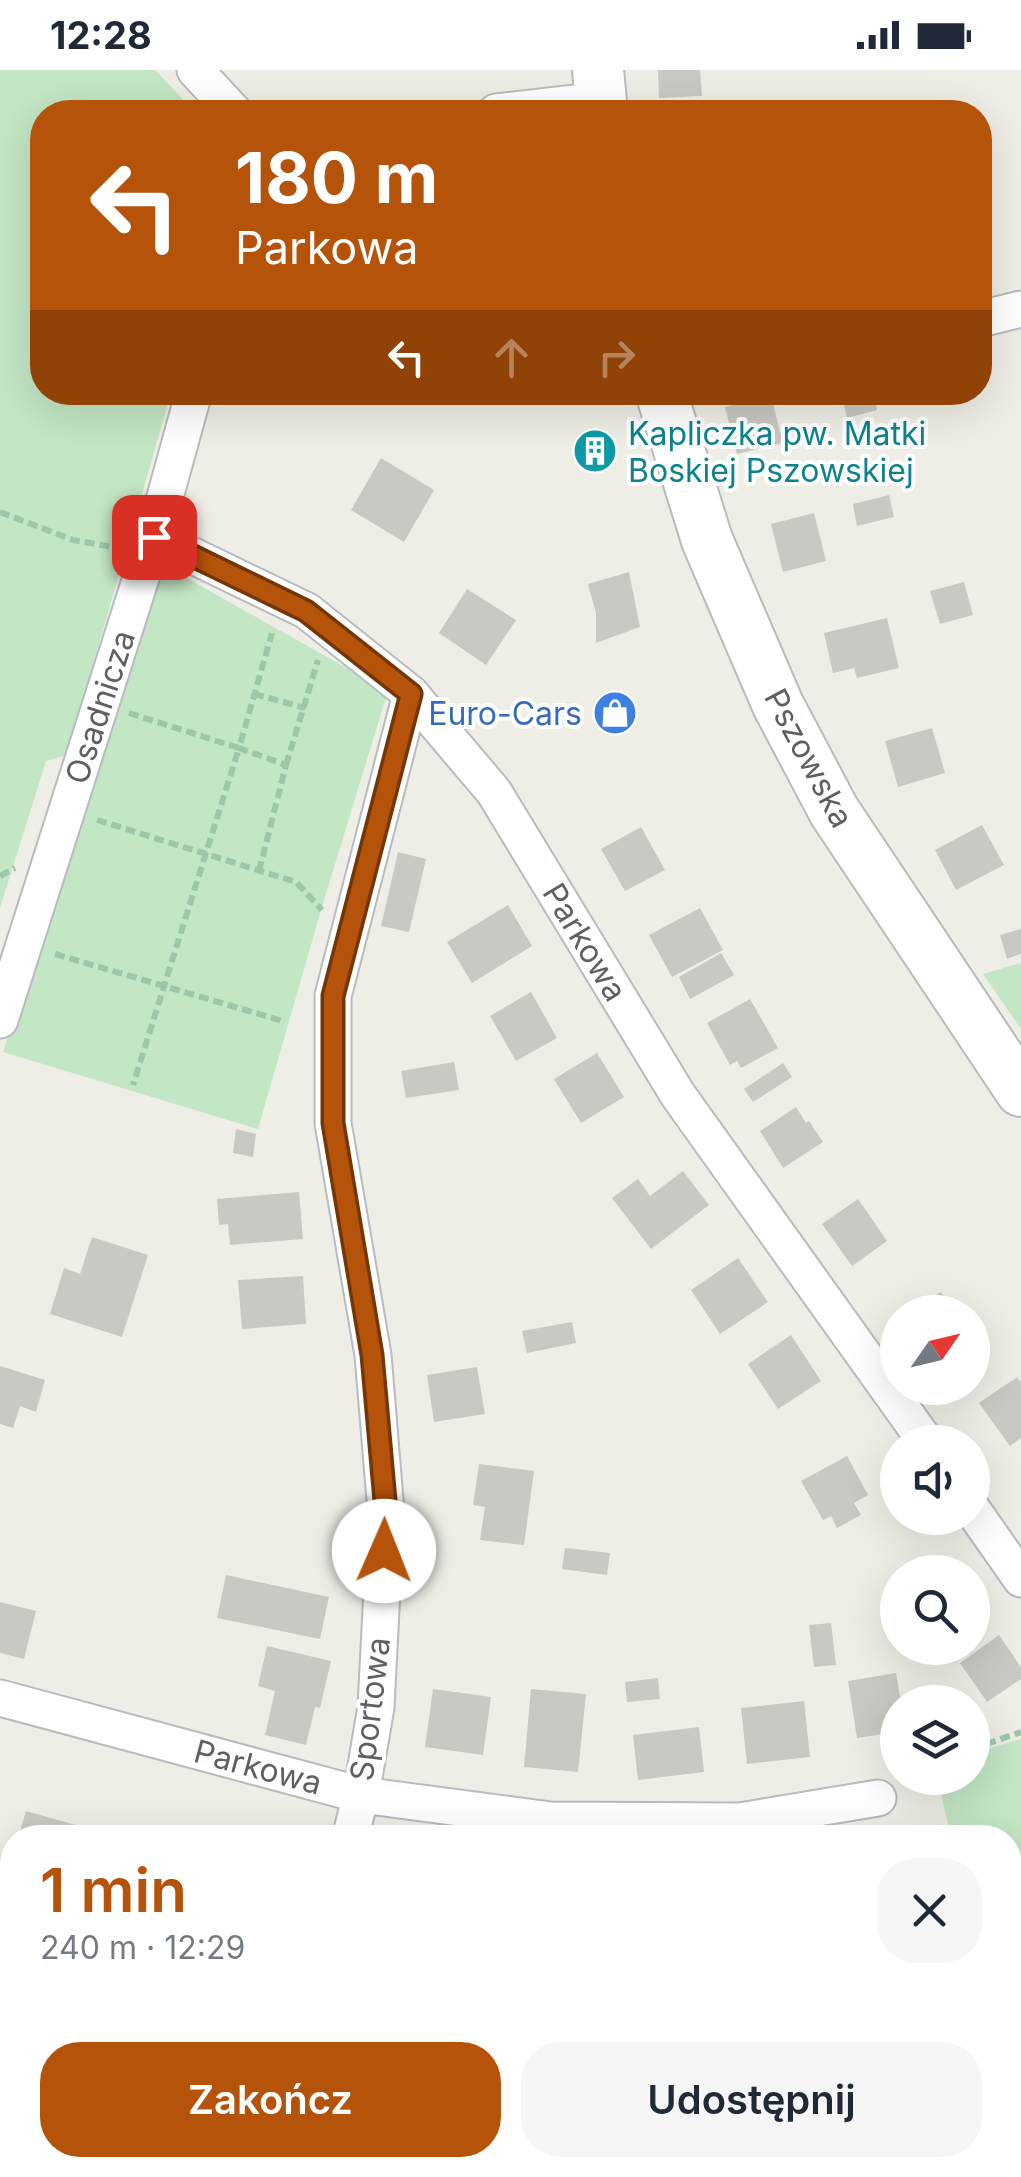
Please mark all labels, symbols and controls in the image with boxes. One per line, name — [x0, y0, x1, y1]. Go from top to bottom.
text: 12:28 — [50, 12, 152, 58]
text: 180 m — [235, 135, 438, 220]
icon: left — [70, 140, 200, 270]
text: Parkowa — [235, 220, 419, 275]
icon: left — [379, 330, 434, 385]
icon: ahead — [484, 330, 539, 385]
icon: right — [589, 330, 644, 385]
place label: Kapliczka pw. Matki Boskiej Pszowskiej — [628, 414, 926, 490]
building icon: Kapliczka pw. Matki Boskiej Pszowskiej — [572, 428, 618, 474]
pin — [112, 495, 197, 580]
icon: arrive — [127, 510, 182, 565]
street label: Osadnicza — [57, 625, 143, 789]
street label: Pszowska — [756, 682, 862, 834]
shop icon: Euro-Cars — [592, 690, 638, 736]
place label: Euro-Cars — [428, 694, 582, 733]
street label: Parkowa — [535, 876, 635, 1008]
north arrow — [880, 1295, 990, 1405]
map controls — [880, 1295, 990, 1795]
button: sound — [880, 1425, 990, 1535]
position arrow — [332, 1499, 436, 1603]
button: search — [880, 1555, 990, 1665]
street label: Sportowa — [342, 1635, 398, 1783]
button: layers — [880, 1685, 990, 1795]
street label: Parkowa — [190, 1731, 326, 1803]
text: 1 min — [40, 1854, 187, 1926]
button: close — [877, 1858, 982, 1963]
text: 240 m · 12:29 — [40, 1928, 245, 1967]
button: Zakończ — [40, 2042, 501, 2157]
button: Udostępnij — [521, 2042, 982, 2157]

